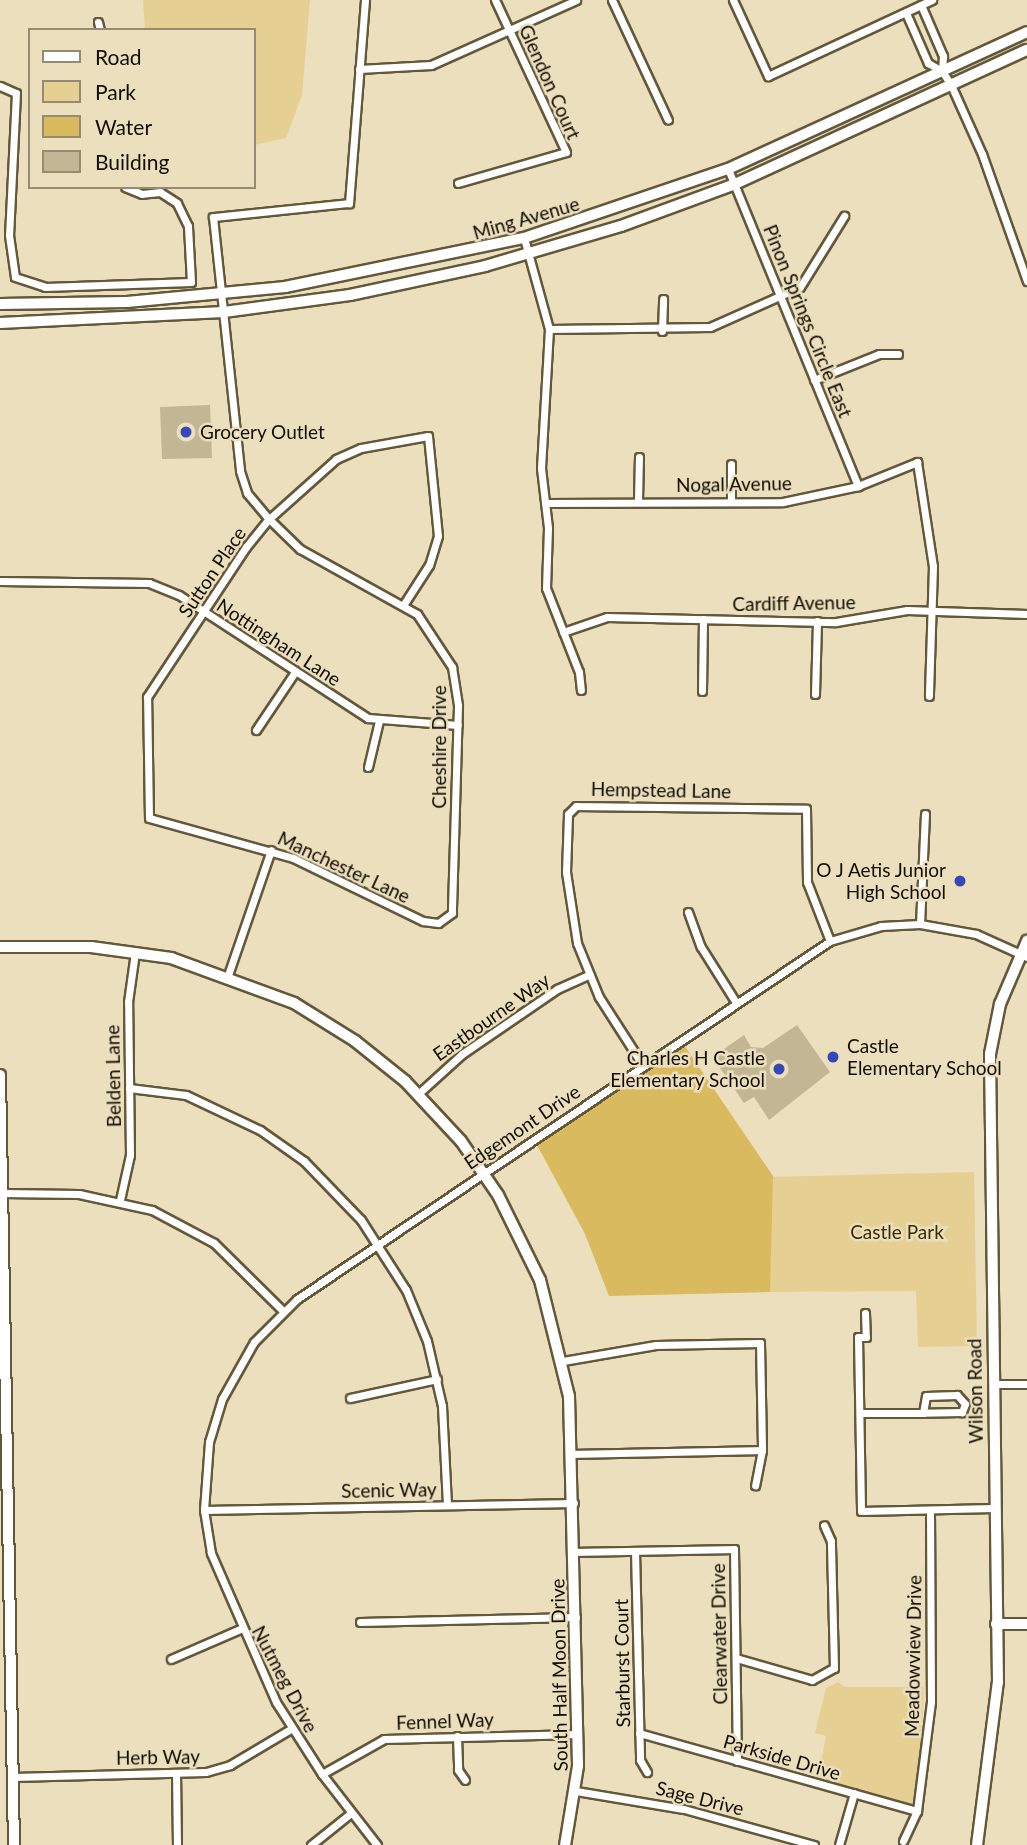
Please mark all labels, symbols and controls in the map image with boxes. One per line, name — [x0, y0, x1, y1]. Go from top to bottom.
street label: Glendon Court — [514, 21, 586, 143]
legend — [28, 28, 256, 189]
text: Road — [95, 44, 142, 69]
text: Park — [95, 79, 136, 104]
text: Water — [95, 114, 152, 139]
text: Building — [95, 149, 170, 174]
street label: Ming Avenue — [470, 192, 582, 244]
street label: Pinon Springs Circle East — [759, 221, 857, 421]
place label: Grocery Outlet — [200, 421, 325, 443]
marker: Grocery Outlet — [178, 424, 194, 440]
street label: Nogal Avenue — [676, 472, 792, 496]
street label: Sutton Place — [173, 522, 251, 622]
street label: Cardiff Avenue — [732, 591, 856, 615]
street label: Nottingham Lane — [213, 593, 345, 691]
street label: Cheshire Drive — [428, 685, 450, 809]
street label: Hempstead Lane — [591, 777, 731, 803]
street label: Manchester Lane — [274, 826, 414, 908]
place label: O J Aetis Junior High School — [814, 859, 946, 903]
marker: O J Aetis Junior High School — [952, 873, 968, 889]
street label: Eastbourne Way — [428, 968, 554, 1066]
street label: Belden Lane — [101, 1024, 125, 1128]
place label: Castle Elementary School — [847, 1035, 1002, 1079]
place label: Charles H Castle Elementary School — [610, 1047, 765, 1091]
marker: Castle Elementary School — [825, 1049, 841, 1065]
marker: Charles H Castle Elementary School — [771, 1061, 787, 1077]
street label: Edgemont Drive — [460, 1080, 584, 1174]
park label: Castle Park — [850, 1221, 944, 1243]
street label: Wilson Road — [963, 1338, 987, 1444]
street label: Scenic Way — [341, 1478, 437, 1502]
street label: Clearwater Drive — [706, 1563, 732, 1705]
street label: Meadowview Drive — [900, 1575, 926, 1737]
street label: South Half Moon Drive — [546, 1578, 572, 1772]
street label: Starburst Court — [609, 1598, 635, 1728]
street label: Nutmeg Drive — [247, 1622, 323, 1736]
street label: Fennel Way — [396, 1708, 494, 1734]
street label: Parkside Drive — [721, 1729, 843, 1785]
street label: Herb Way — [116, 1745, 200, 1769]
street label: Sage Drive — [654, 1776, 746, 1820]

